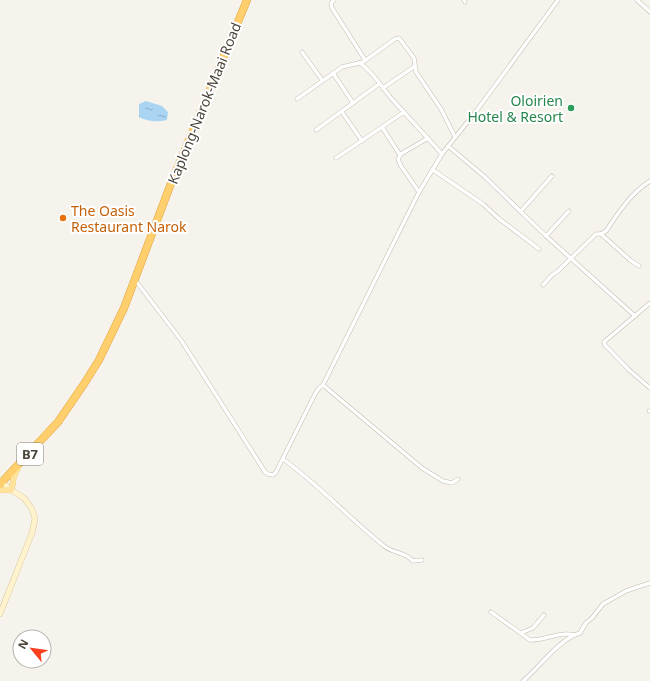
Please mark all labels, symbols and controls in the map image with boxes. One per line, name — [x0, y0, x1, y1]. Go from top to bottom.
street label: Kaplong-Narok-Maai Road — [163, 19, 245, 187]
place label: Oloirien Hotel & Resort — [467, 91, 563, 126]
marker: Oloirien Hotel & Resort — [566, 103, 576, 113]
place label: The Oasis Restaurant Narok — [71, 201, 187, 236]
marker: The Oasis Restaurant Narok — [58, 213, 68, 223]
road number: B7 — [17, 443, 43, 465]
north arrow — [12, 629, 52, 669]
text: N — [14, 636, 32, 651]

